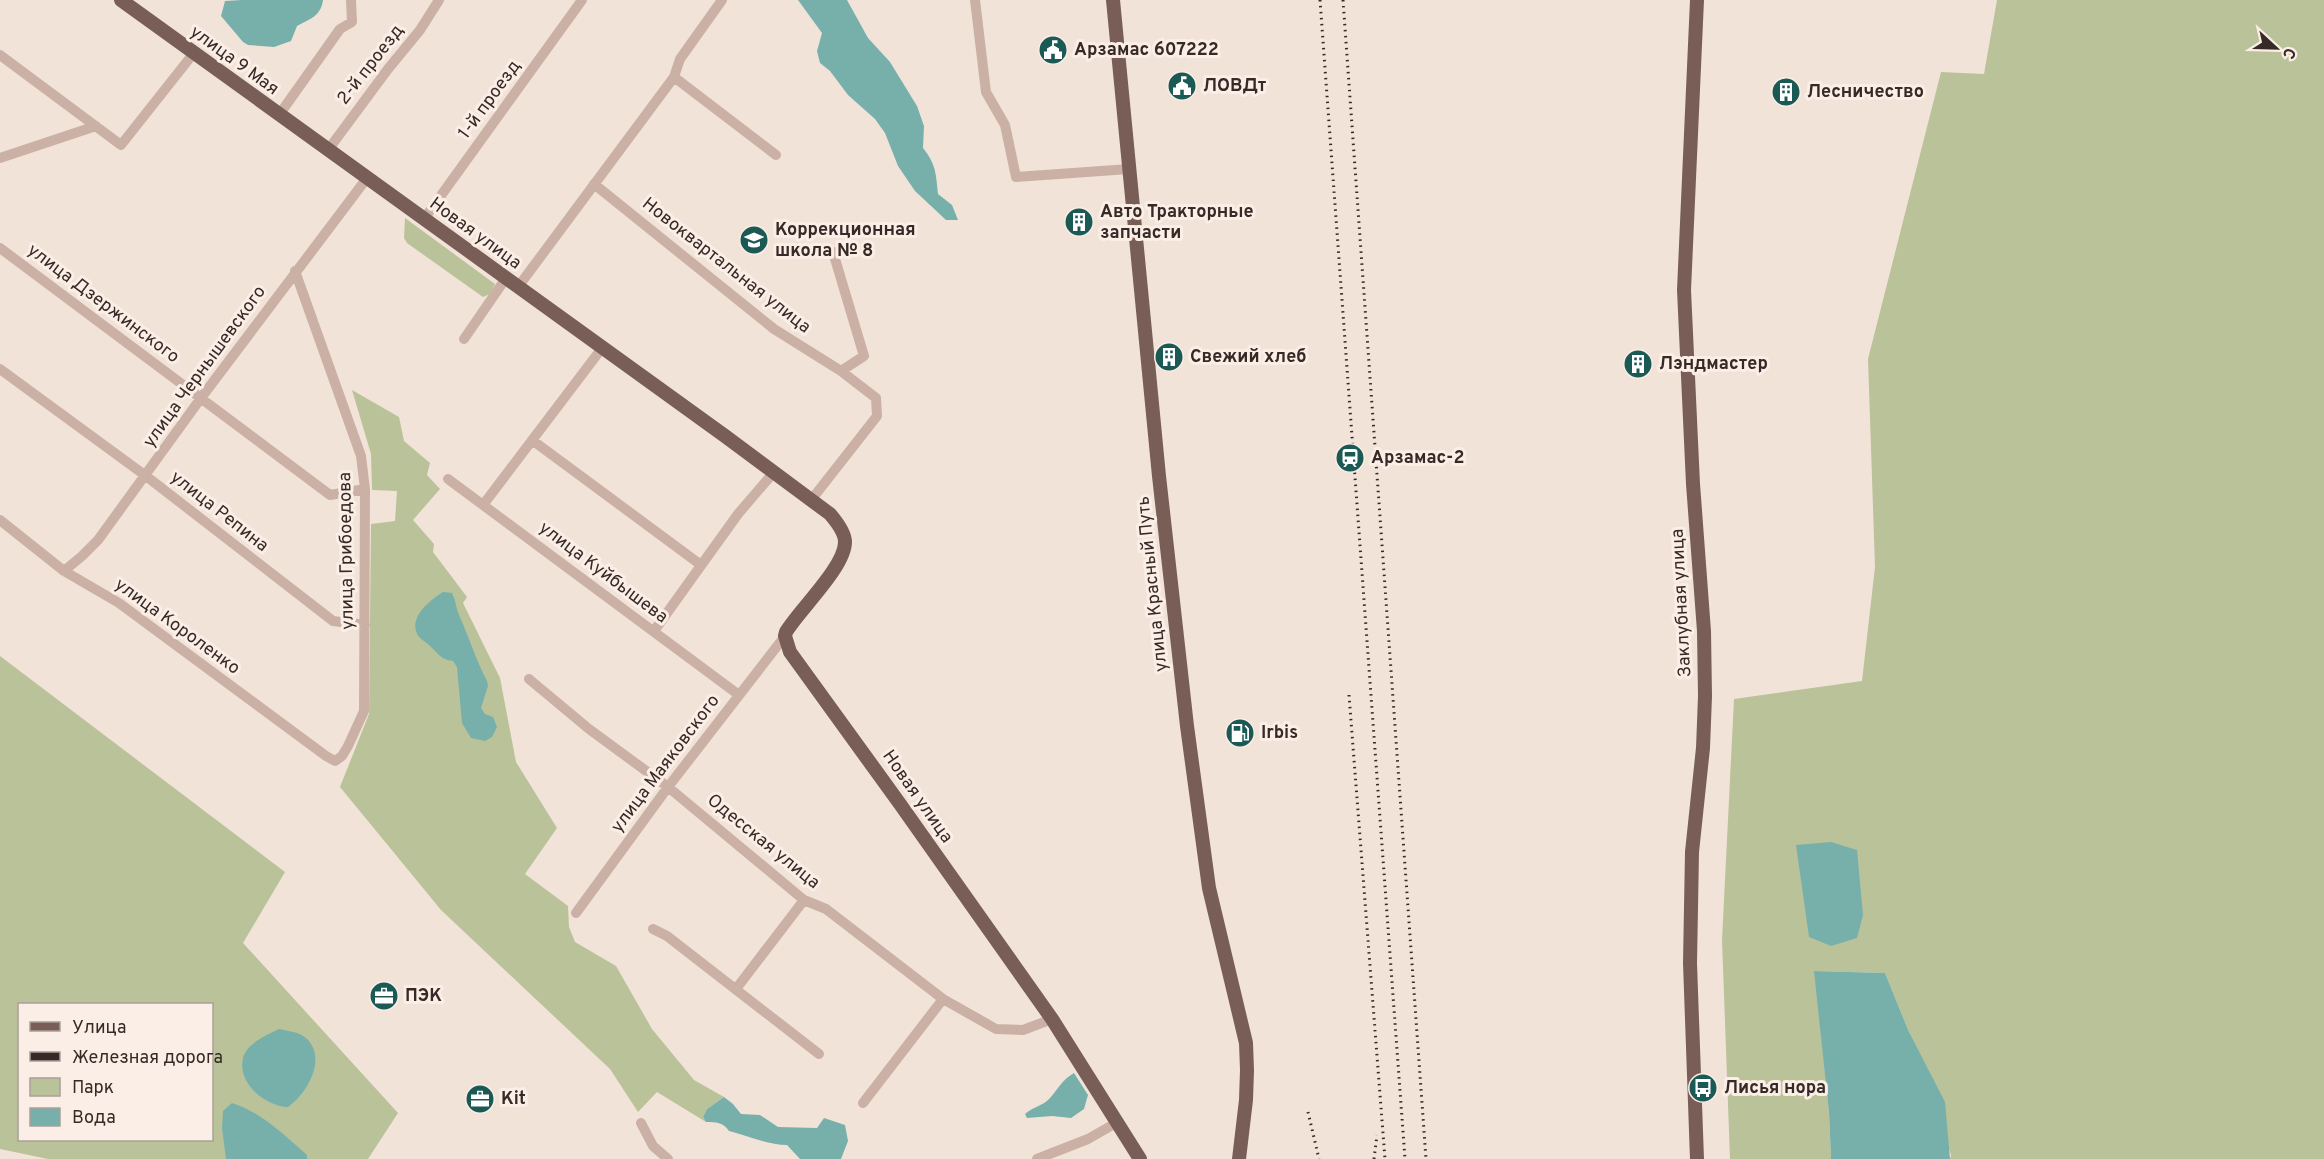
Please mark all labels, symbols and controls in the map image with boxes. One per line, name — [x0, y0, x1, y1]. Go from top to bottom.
north arrow — [2246, 18, 2306, 78]
street label: 2-й проезд — [333, 20, 409, 110]
street label: улица 9 Мая — [185, 21, 283, 101]
public building icon: Арзамас 607222 — [1037, 34, 1069, 66]
place label: Арзамас 607222 — [1074, 39, 1219, 62]
text: С — [2277, 44, 2299, 61]
street label: 1-й проезд — [454, 56, 526, 144]
public building icon: ЛОВДт — [1166, 70, 1198, 102]
place label: ЛОВДт — [1203, 75, 1267, 98]
building icon: Лесничество — [1770, 76, 1802, 108]
place label: Лесничество — [1807, 81, 1924, 104]
street label: Новая улица — [424, 193, 526, 275]
street label: Новоквартальная улица — [637, 193, 815, 339]
place label: Авто Тракторные запчасти — [1100, 201, 1254, 245]
building icon: Авто Тракторные запчасти — [1063, 206, 1095, 238]
place label: Коррекционная школа № 8 — [775, 219, 916, 263]
school or university icon: Коррекционная школа № 8 — [738, 224, 770, 256]
street label: улица Дзержинского — [22, 239, 184, 369]
street label: улица Чернышевского — [138, 281, 272, 453]
building icon: Свежий хлеб — [1153, 341, 1185, 373]
place label: Свежий хлеб — [1190, 346, 1307, 369]
building icon: Лэндмастер — [1622, 348, 1654, 380]
place label: Лэндмастер — [1659, 353, 1768, 376]
station icon: Арзамас-2 — [1334, 442, 1366, 474]
place label: Арзамас-2 — [1371, 447, 1465, 470]
street label: улица Репина — [165, 466, 273, 558]
street label: улица Грибоедова — [334, 472, 360, 630]
street label: улица Красный Путь — [1132, 495, 1174, 673]
street label: улица Куйбышева — [534, 517, 672, 629]
street label: Заклубная улица — [1667, 528, 1697, 678]
street label: улица Короленко — [110, 574, 244, 680]
street label: улица Маяковского — [607, 690, 725, 838]
fuel station icon: Irbis — [1224, 717, 1256, 749]
place label: Irbis — [1261, 722, 1298, 745]
street label: Новая улица — [876, 746, 958, 848]
street label: Одесская улица — [702, 789, 824, 895]
office icon: ПЭК — [368, 980, 400, 1012]
place label: ПЭК — [405, 985, 442, 1008]
legend — [18, 1003, 213, 1141]
text: Улица — [72, 1017, 126, 1040]
text: Железная дорога — [72, 1047, 223, 1070]
bus stop icon: Лисья нора — [1687, 1072, 1719, 1104]
text: Парк — [72, 1077, 114, 1100]
place label: Лисья нора — [1724, 1077, 1826, 1100]
office icon: Kit — [464, 1083, 496, 1115]
place label: Kit — [501, 1088, 526, 1111]
text: Вода — [72, 1107, 116, 1130]

